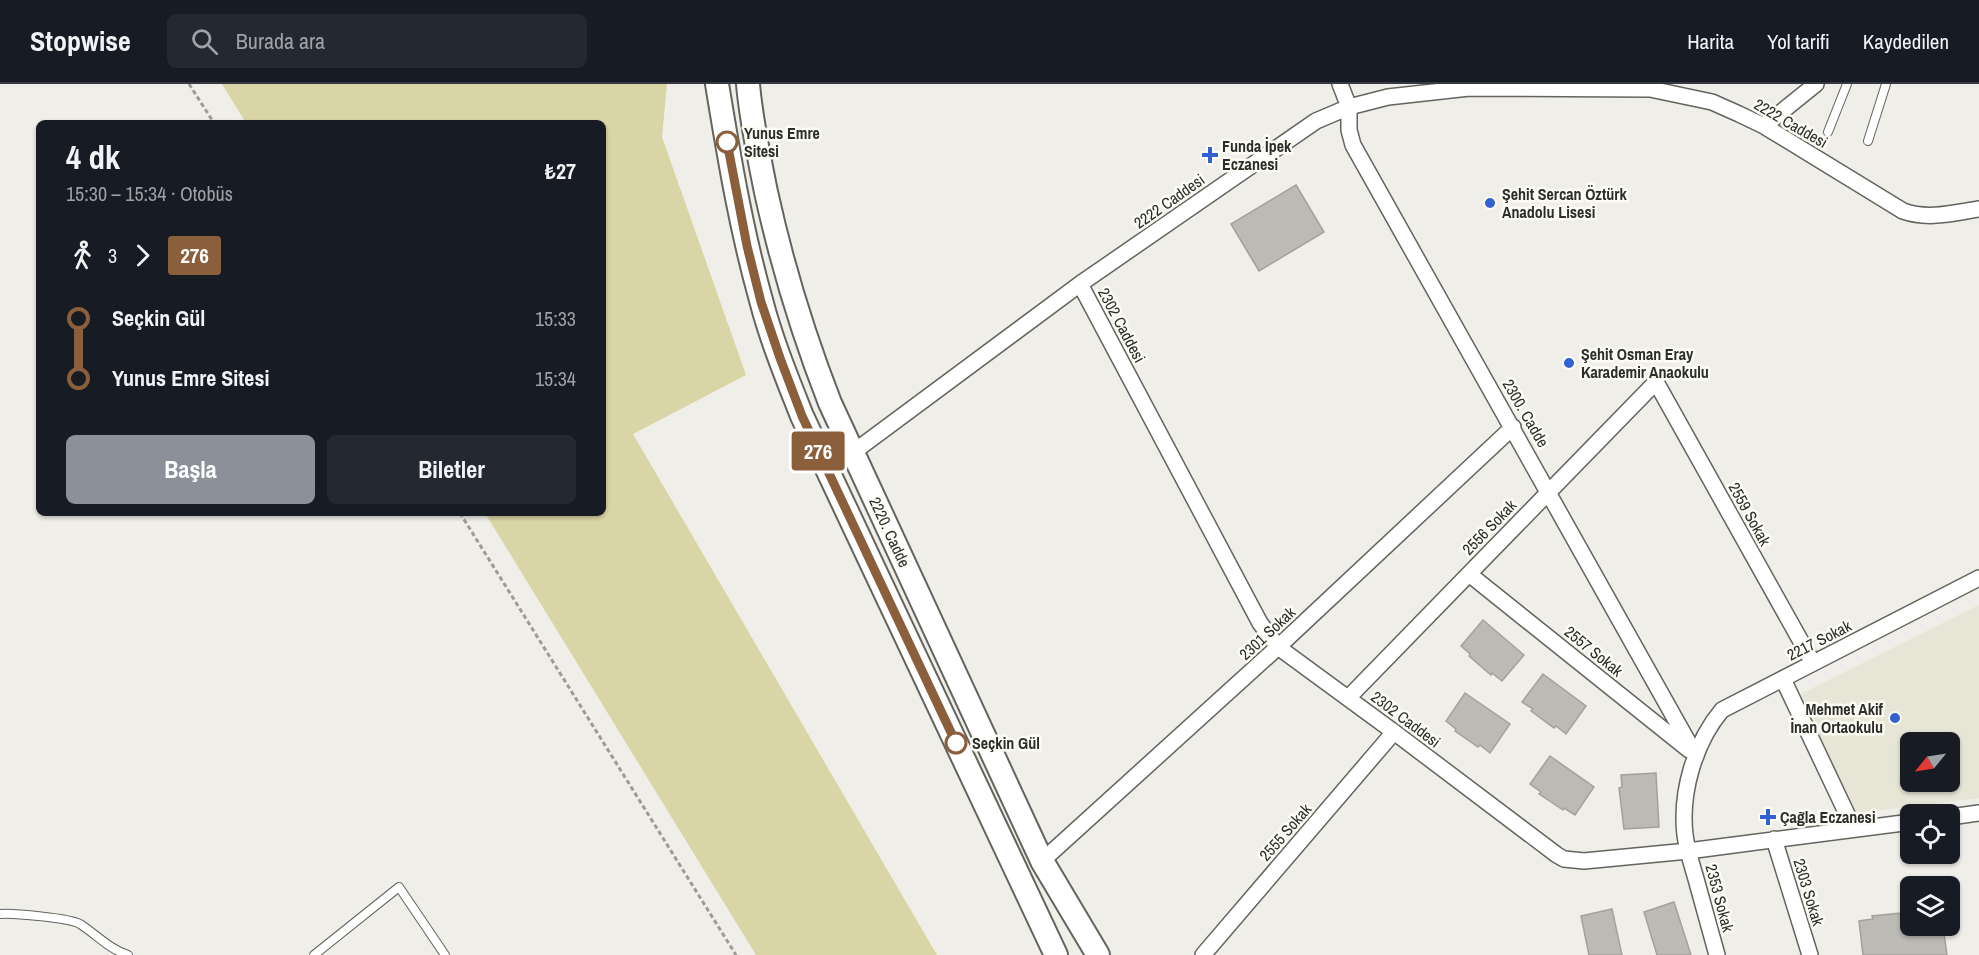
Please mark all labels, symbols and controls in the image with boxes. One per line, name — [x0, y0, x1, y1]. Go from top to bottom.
search box — [167, 14, 587, 68]
text: Stopwise — [30, 22, 131, 60]
icon: search — [188, 25, 221, 58]
text: Burada ara — [236, 26, 325, 56]
text: Harita — [1687, 27, 1734, 56]
text: Yol tarifi — [1767, 27, 1830, 56]
text: Kaydedilen — [1863, 27, 1949, 56]
street label: 2222 Caddesi — [1750, 93, 1832, 153]
place label: Yunus Emre Sitesi — [744, 122, 820, 162]
marker: Yunus Emre Sitesi — [716, 131, 738, 153]
text: 4 dk — [66, 135, 120, 179]
place label: Funda İpek Eczanesi — [1222, 135, 1292, 175]
marker: Funda İpek Eczanesi — [1203, 148, 1217, 162]
text: ₺27 — [545, 156, 576, 186]
street label: 2222 Caddesi — [1129, 169, 1209, 233]
text: 15:30 – 15:34 · Otobüs — [66, 180, 233, 207]
place label: Şehit Sercan Öztürk Anadolu Lisesi — [1502, 183, 1627, 223]
marker: Şehit Sercan Öztürk Anadolu Lisesi — [1483, 196, 1497, 210]
icon: walk — [66, 239, 99, 272]
icon: forward — [126, 239, 159, 272]
text: 276 — [180, 241, 209, 270]
text: 3 — [108, 242, 117, 269]
street label: 2302 Caddesi — [1093, 284, 1151, 366]
text: Seçkin Gül — [112, 303, 205, 333]
text: 15:33 — [535, 305, 576, 332]
place label: Şehit Osman Eray Karademir Anaokulu — [1581, 343, 1709, 383]
marker: Şehit Osman Eray Karademir Anaokulu — [1562, 356, 1576, 370]
text: Yunus Emre Sitesi — [112, 363, 269, 393]
text: 15:34 — [535, 365, 576, 392]
street label: 2300. Cadde — [1498, 375, 1554, 451]
line badge: 276 — [784, 432, 852, 470]
button: Başla — [66, 435, 315, 504]
button: Biletler — [327, 435, 576, 504]
text: 276 — [804, 437, 832, 466]
street label: 2559 Sokak — [1724, 478, 1777, 550]
street label: 2220. Cadde — [864, 493, 916, 571]
street label: 2556 Sokak — [1457, 494, 1521, 560]
street label: 2301 Sokak — [1234, 601, 1300, 665]
street label: 2217 Sokak — [1783, 614, 1855, 666]
street label: 2557 Sokak — [1560, 621, 1628, 682]
street label: 2302 Caddesi — [1367, 686, 1445, 752]
place label: Mehmet Akif İnan Ortaokulu — [1790, 698, 1884, 738]
marker: Mehmet Akif İnan Ortaokulu — [1888, 711, 1902, 725]
marker: Seçkin Gül — [945, 732, 967, 754]
place label: Seçkin Gül — [972, 732, 1040, 754]
north arrow — [1900, 732, 1960, 792]
map controls — [1900, 732, 1960, 936]
street label: 2555 Sokak — [1254, 798, 1316, 865]
button: locate — [1900, 804, 1960, 864]
place label: Çağla Eczanesi — [1780, 806, 1876, 828]
marker: Çağla Eczanesi — [1761, 810, 1775, 824]
street label: 2303 Sokak — [1788, 856, 1830, 929]
street label: 2353 Sokak — [1700, 862, 1740, 935]
button: layers — [1900, 876, 1960, 936]

